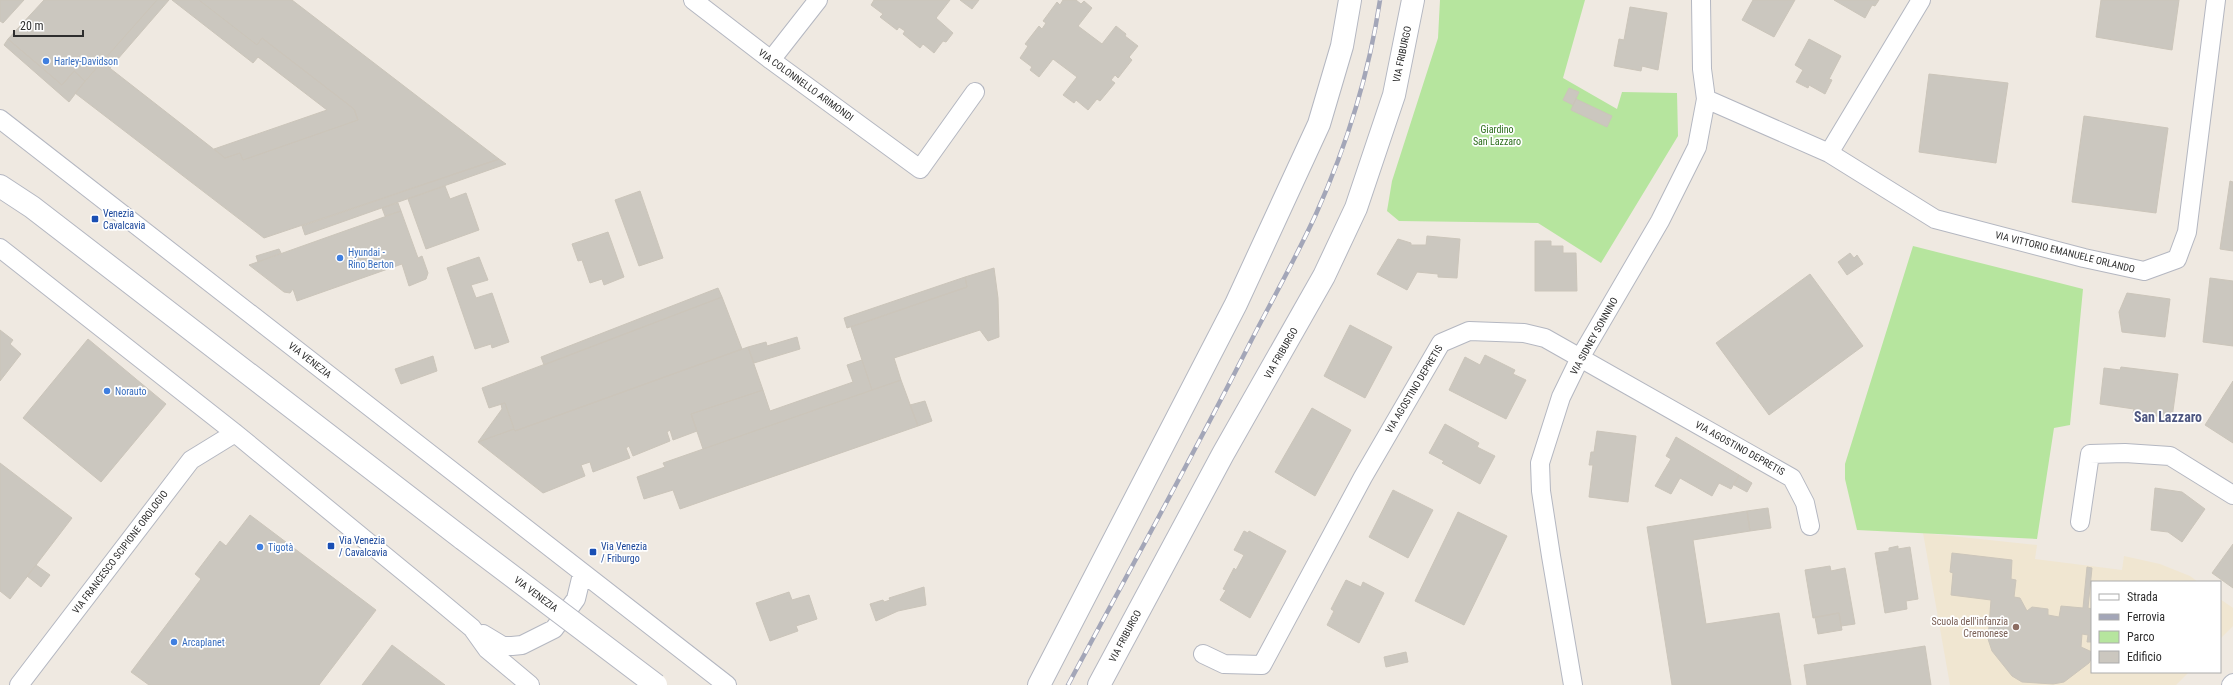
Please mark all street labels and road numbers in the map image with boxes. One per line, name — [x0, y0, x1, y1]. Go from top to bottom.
street label: VIA FRIBURGO — [1391, 25, 1413, 83]
street label: VIA COLONNELLO ARIMONDI — [756, 47, 856, 123]
street label: VIA VITTORIO EMANUELE ORLANDO — [1994, 229, 2136, 275]
street label: VIA SIDNEY SONNINO — [1568, 295, 1620, 377]
street label: VIA FRIBURGO — [1262, 325, 1300, 381]
street label: VIA VENEZIA — [286, 340, 334, 380]
street label: VIA AGOSTINO DEPRETIS — [1383, 343, 1445, 435]
street label: VIA AGOSTINO DEPRETIS — [1693, 419, 1787, 477]
street label: VIA FRANCESCO SCIPIONE OROLOGIO — [70, 488, 170, 616]
street label: VIA VENEZIA — [512, 574, 560, 614]
street label: VIA FRIBURGO — [1107, 608, 1143, 664]

